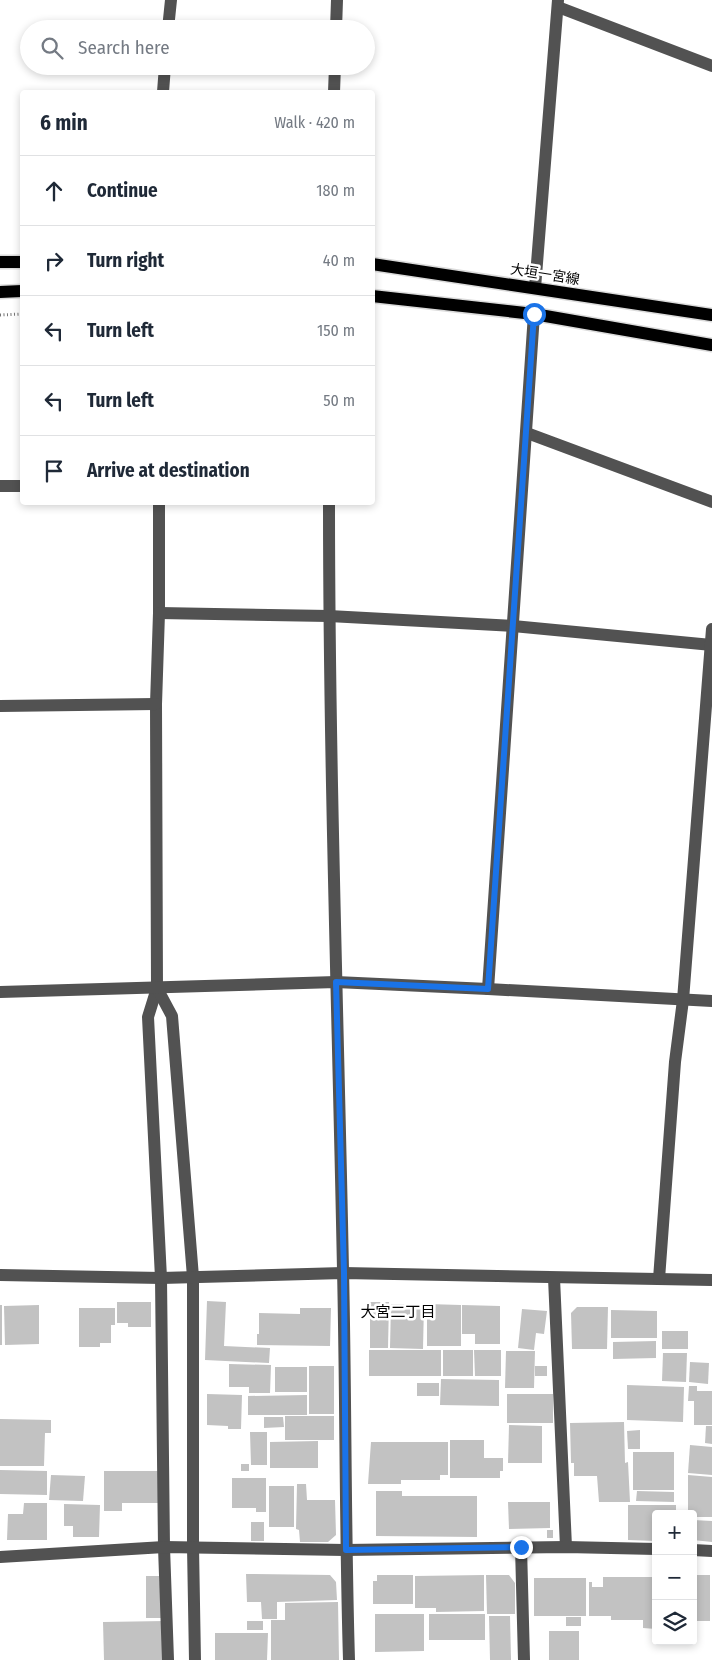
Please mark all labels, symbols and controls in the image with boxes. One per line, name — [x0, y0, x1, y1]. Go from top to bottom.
search box — [20, 20, 375, 75]
icon: search — [38, 34, 66, 62]
text: Search here — [78, 36, 170, 59]
text: 6 min — [40, 110, 88, 136]
text: Walk · 420 m — [274, 113, 355, 132]
icon: ahead — [40, 177, 68, 205]
text: Continue — [87, 179, 158, 202]
text: 180 m — [316, 181, 355, 200]
icon: right — [40, 247, 68, 275]
text: Turn right — [87, 249, 164, 272]
text: 40 m — [323, 251, 355, 270]
street label: 大垣一宮線 — [509, 261, 581, 288]
route start — [523, 303, 546, 326]
icon: left — [40, 317, 68, 345]
text: Turn left — [87, 319, 154, 342]
text: 150 m — [317, 321, 355, 340]
icon: left — [40, 387, 68, 415]
text: Turn left — [87, 389, 154, 412]
text: 50 m — [323, 391, 355, 410]
icon: arrive — [40, 457, 68, 485]
text: Arrive at destination — [87, 459, 250, 482]
district label: 大宮二丁目 — [360, 1303, 436, 1321]
map controls — [652, 1510, 697, 1645]
button: + — [652, 1510, 697, 1555]
route end — [510, 1536, 533, 1559]
button: − — [652, 1555, 697, 1600]
button: layers — [652, 1600, 697, 1645]

